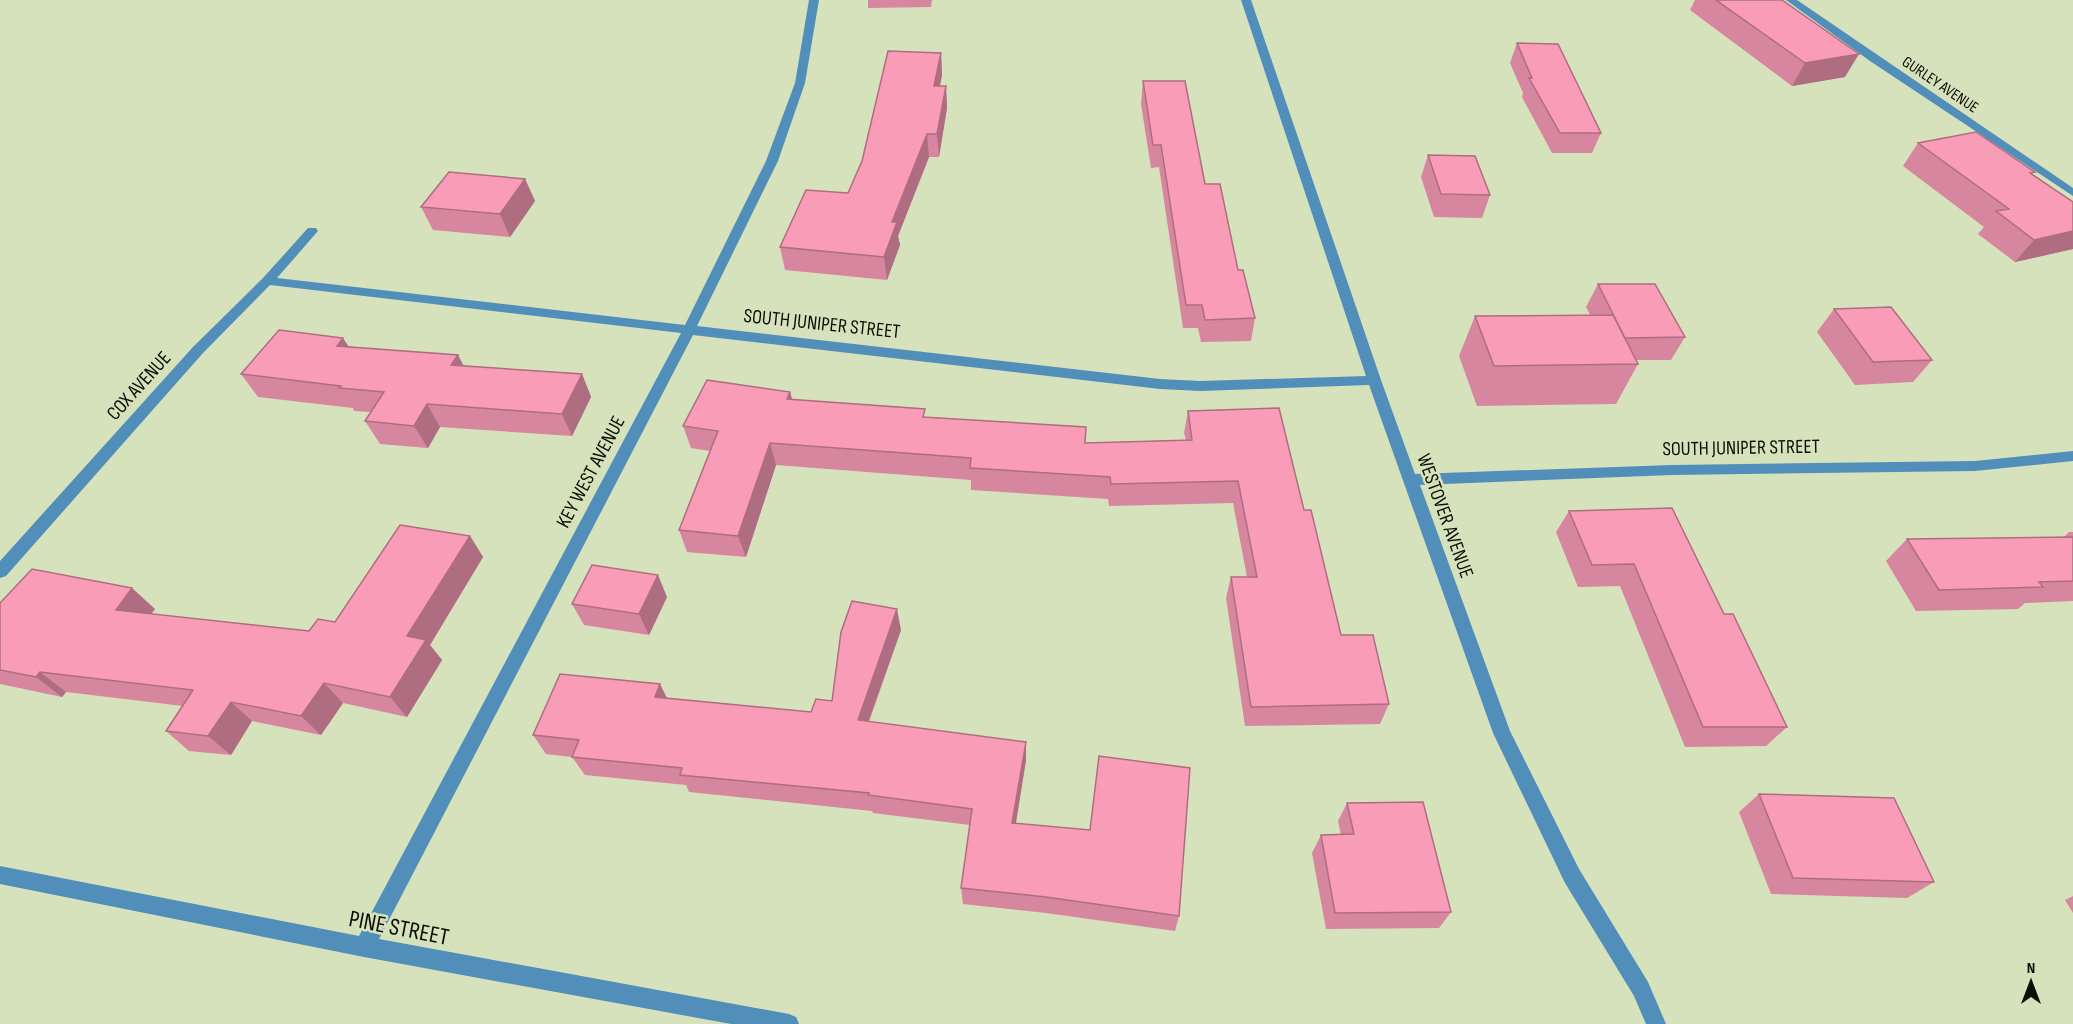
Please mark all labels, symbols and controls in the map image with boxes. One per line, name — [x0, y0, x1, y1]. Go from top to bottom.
street label: GURLEY AVENUE — [1898, 53, 1982, 117]
street label: SOUTH JUNIPER STREET — [742, 304, 902, 344]
street label: COX AVENUE — [102, 347, 176, 425]
street label: KEY WEST AVENUE — [551, 412, 631, 532]
street label: SOUTH JUNIPER STREET — [1662, 435, 1820, 461]
street label: WESTOVER AVENUE — [1411, 451, 1479, 581]
street label: PINE STREET — [346, 904, 452, 952]
north arrow — [2001, 952, 2061, 1012]
text: N — [2027, 959, 2035, 978]

